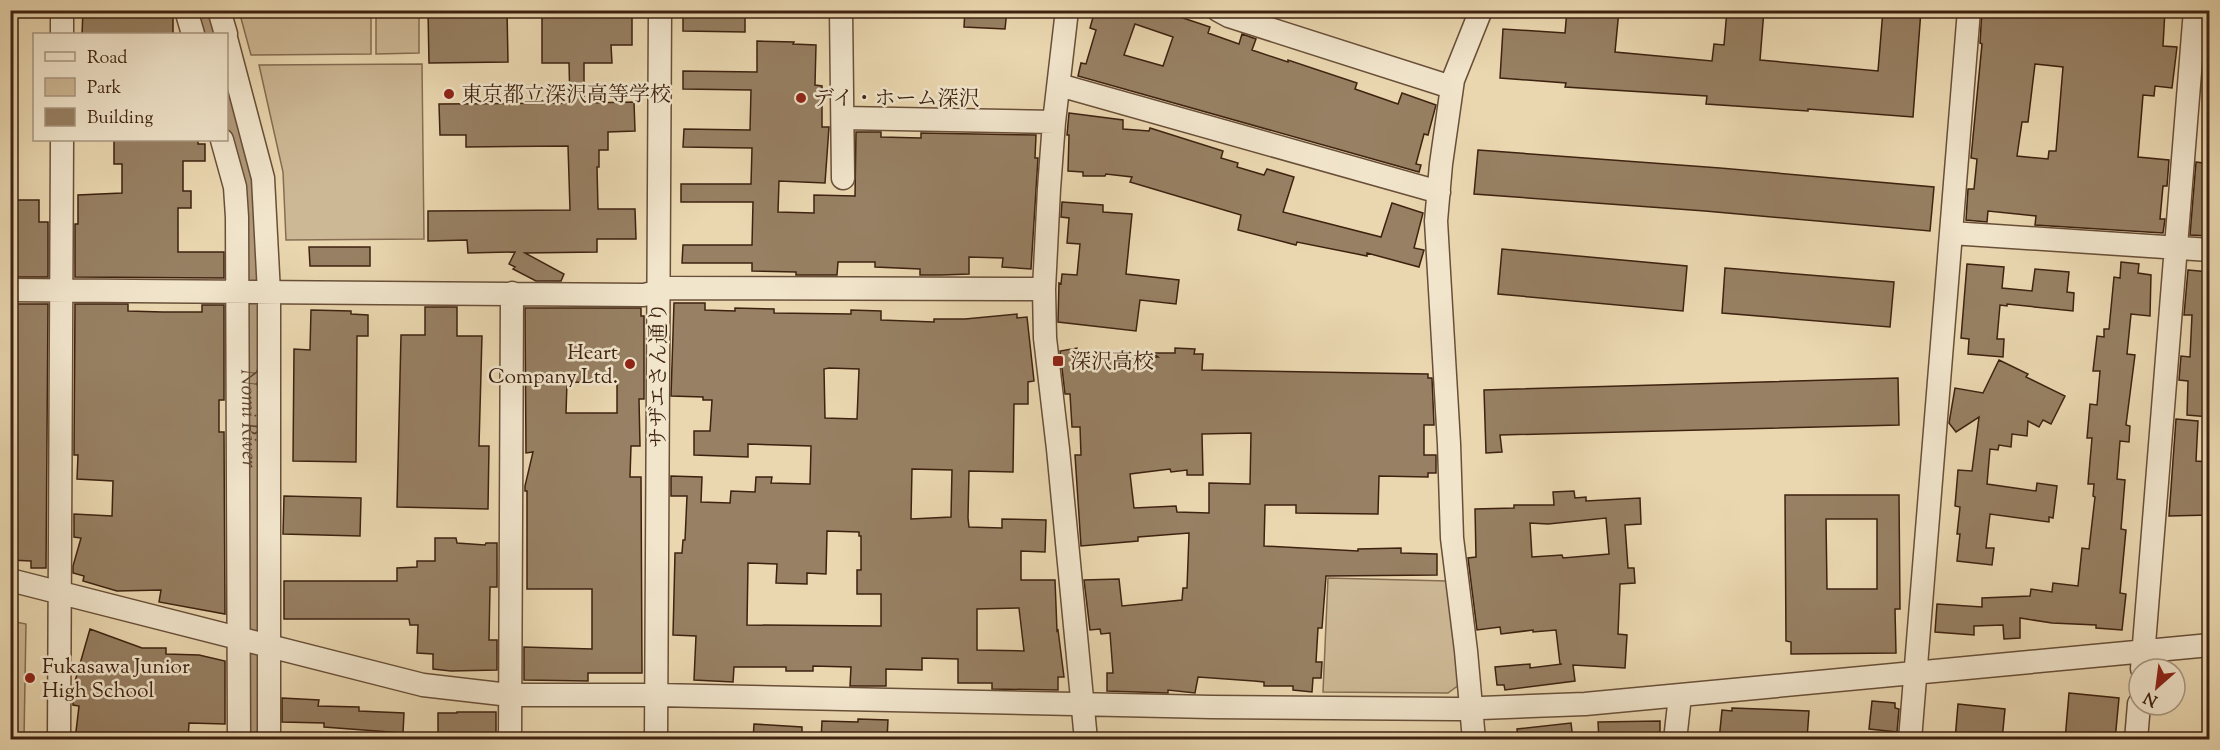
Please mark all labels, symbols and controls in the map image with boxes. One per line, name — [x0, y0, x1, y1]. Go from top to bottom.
legend — [33, 33, 228, 141]
text: Road — [87, 46, 127, 72]
text: Park — [87, 76, 122, 102]
place label: 東京都立深沢高等学校 — [461, 81, 671, 111]
place label: デイ・ホーム深沢 — [813, 85, 980, 115]
marker: 東京都立深沢高等学校 — [442, 87, 456, 101]
marker: デイ・ホーム深沢 — [794, 91, 808, 105]
text: Building — [87, 106, 153, 132]
street label: サザエさん通り — [645, 302, 675, 448]
place label: Heart Company Ltd. — [488, 339, 618, 393]
place label: 深沢高校 — [1070, 348, 1154, 378]
marker: 深沢高校 — [1051, 354, 1065, 368]
marker: Heart Company Ltd. — [623, 357, 637, 371]
water label: Nomi River — [231, 369, 264, 468]
place label: Fukasawa Junior High School — [42, 653, 190, 707]
north arrow — [2127, 657, 2187, 717]
marker: Fukasawa Junior High School — [23, 671, 37, 685]
text: N — [2140, 685, 2162, 711]

